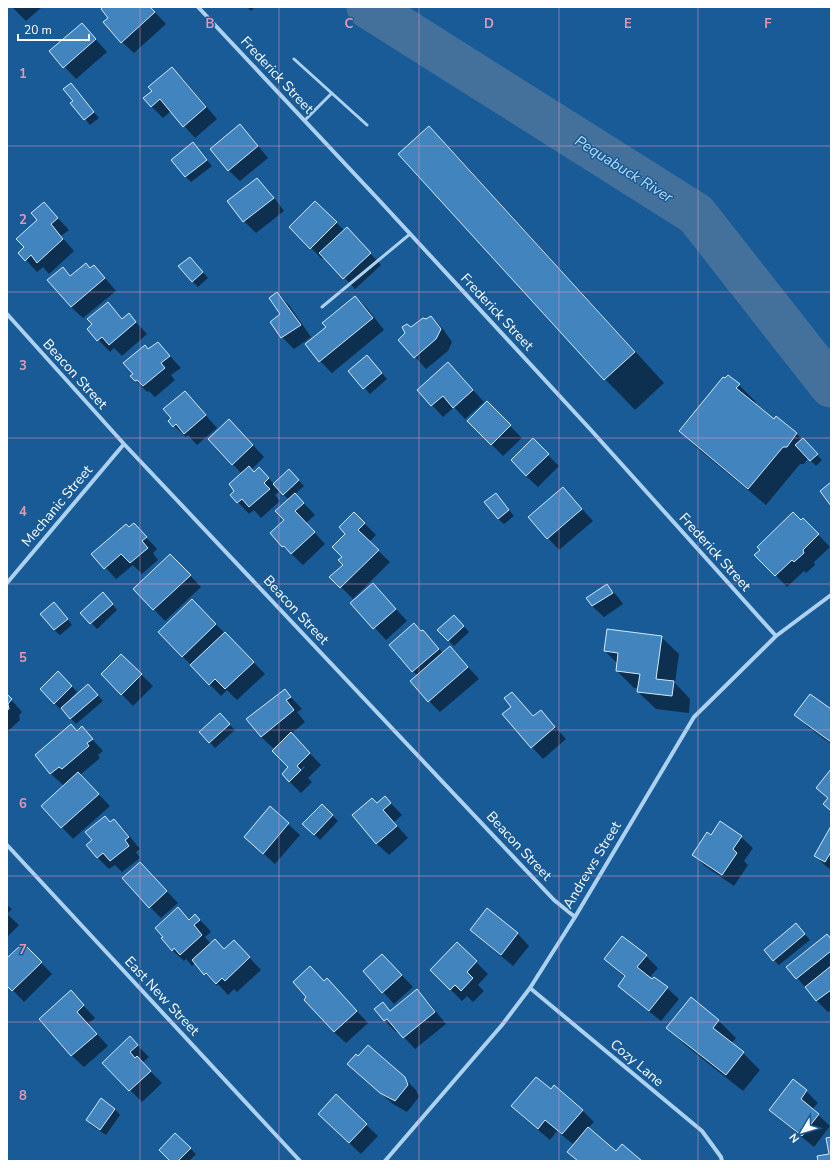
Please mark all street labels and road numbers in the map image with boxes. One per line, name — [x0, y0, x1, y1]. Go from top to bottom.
street label: Frederick Street — [236, 32, 318, 118]
street label: Frederick Street — [456, 269, 538, 355]
street label: Beacon Street — [38, 335, 112, 413]
street label: Mechanic Street — [17, 461, 97, 551]
street label: Frederick Street — [675, 509, 755, 595]
street label: Beacon Street — [259, 571, 333, 649]
street label: Beacon Street — [482, 807, 556, 885]
street label: Andrews Street — [558, 818, 626, 912]
street label: East New Street — [120, 952, 204, 1040]
street label: Cozy Lane — [606, 1035, 668, 1091]

